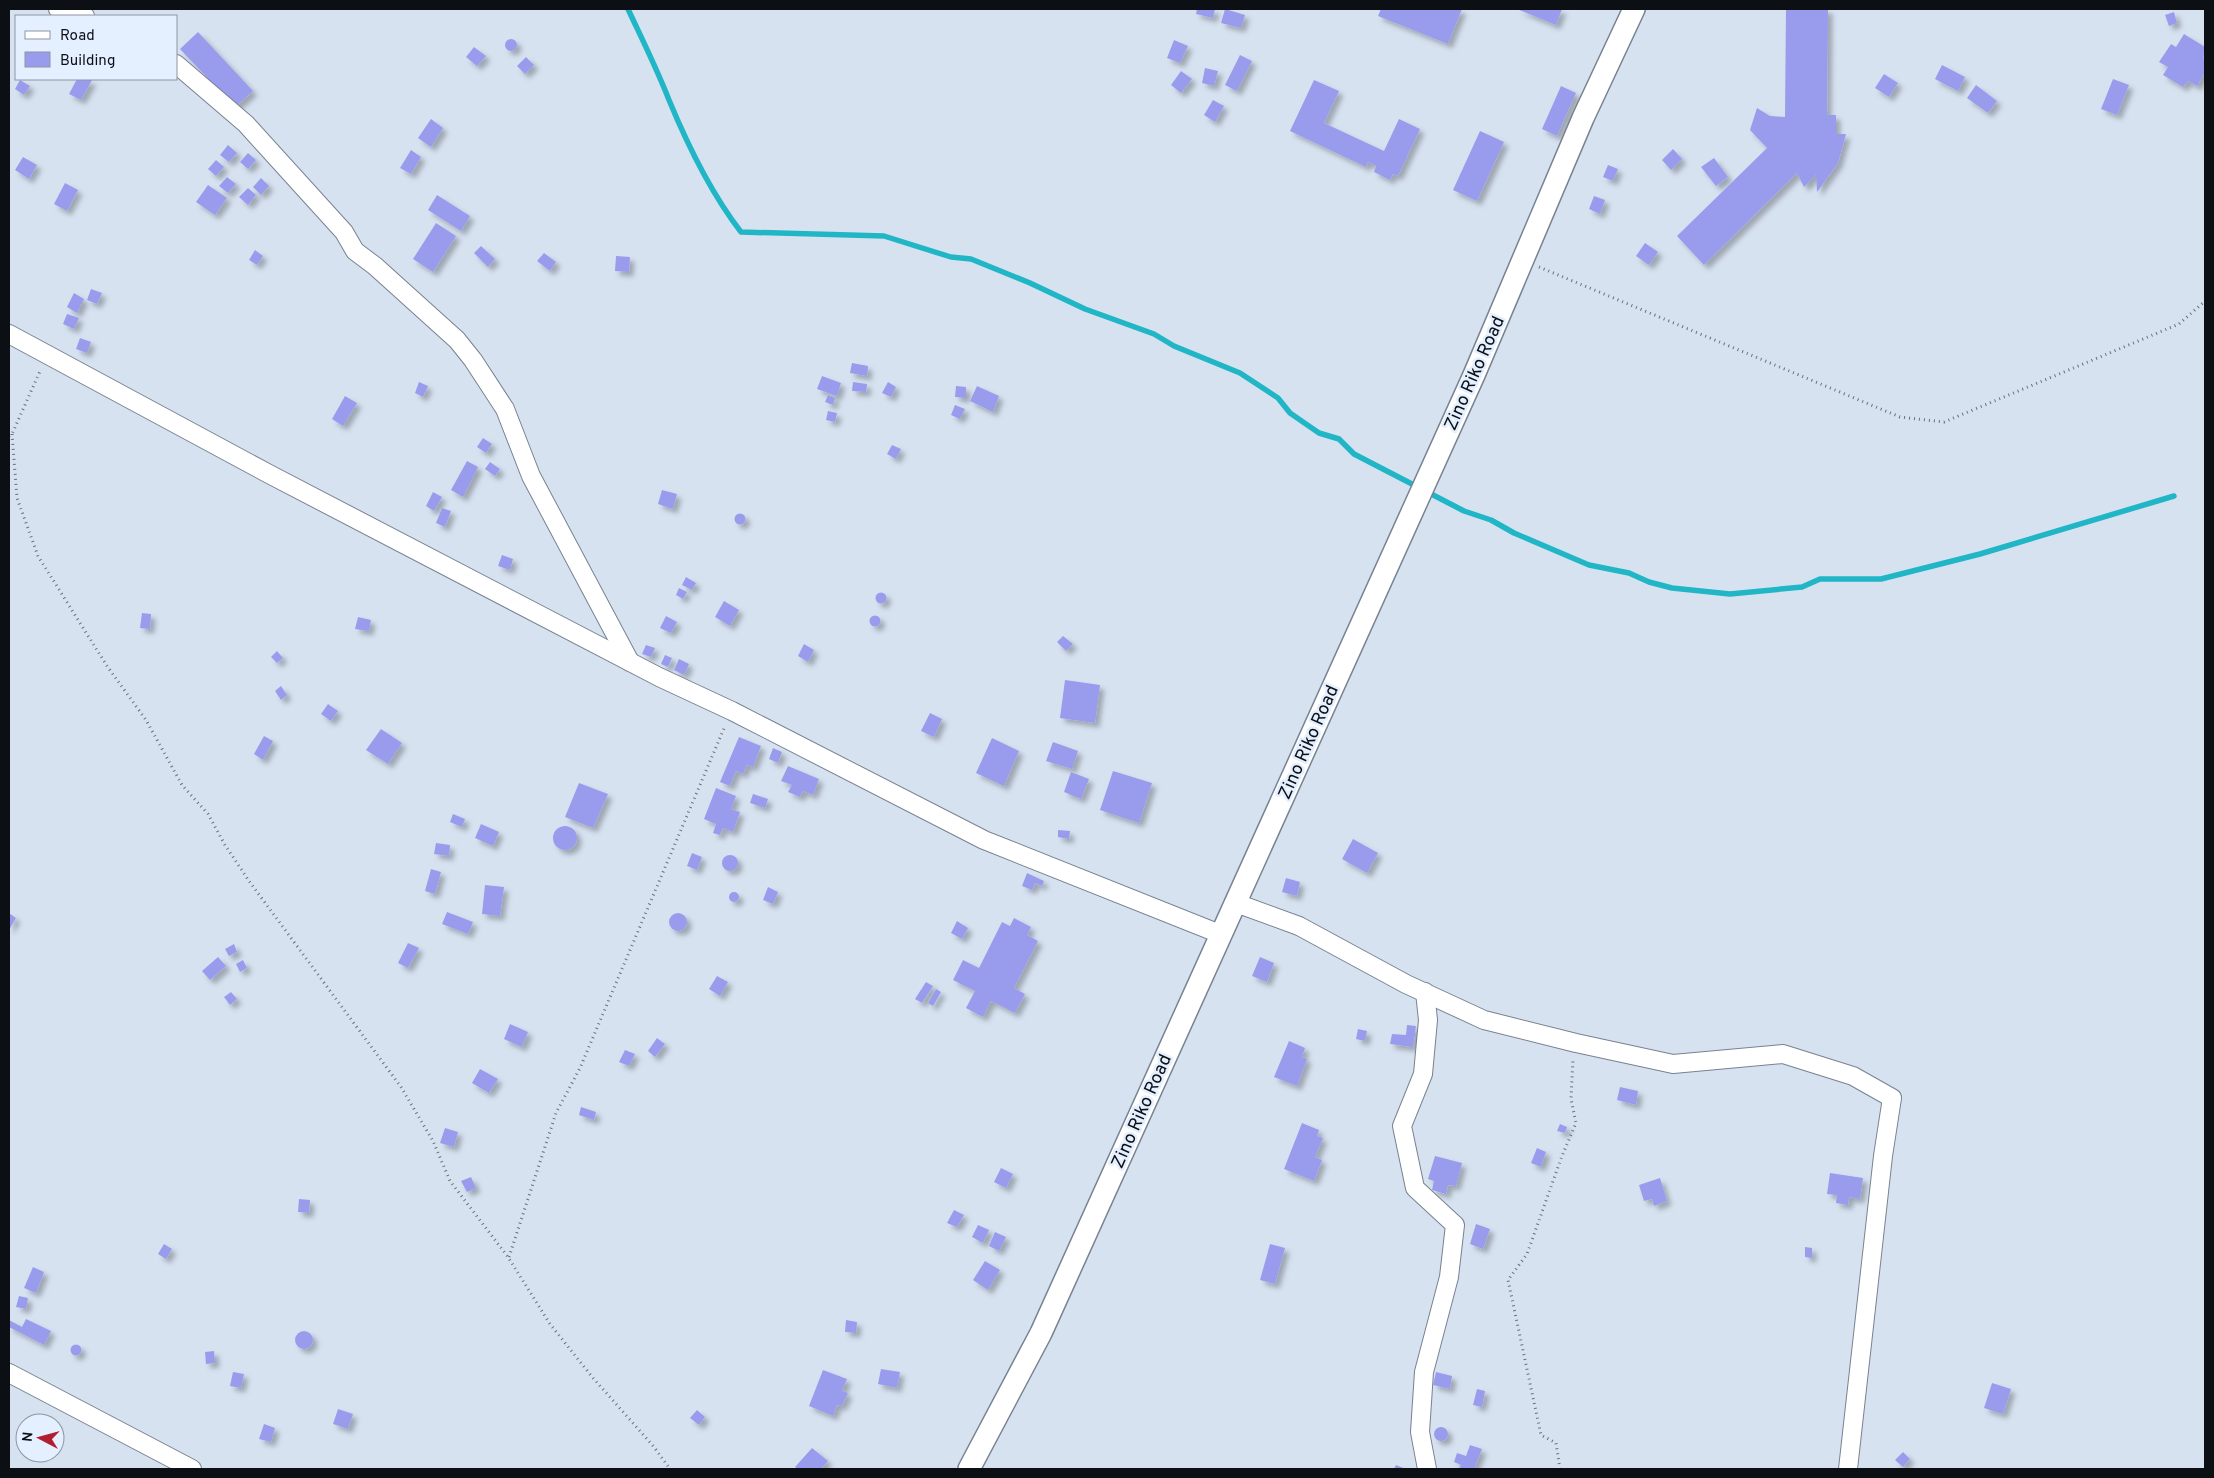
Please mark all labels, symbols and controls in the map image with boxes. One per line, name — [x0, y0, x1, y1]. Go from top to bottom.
legend — [15, 15, 178, 80]
text: Road — [60, 27, 95, 46]
text: Building — [60, 52, 115, 71]
street label: Zino Riko Road — [1440, 313, 1511, 434]
street label: Zino Riko Road — [1274, 682, 1345, 803]
street label: Zino Riko Road — [1107, 1051, 1178, 1172]
north arrow — [15, 1413, 65, 1463]
text: N — [20, 1431, 38, 1443]

